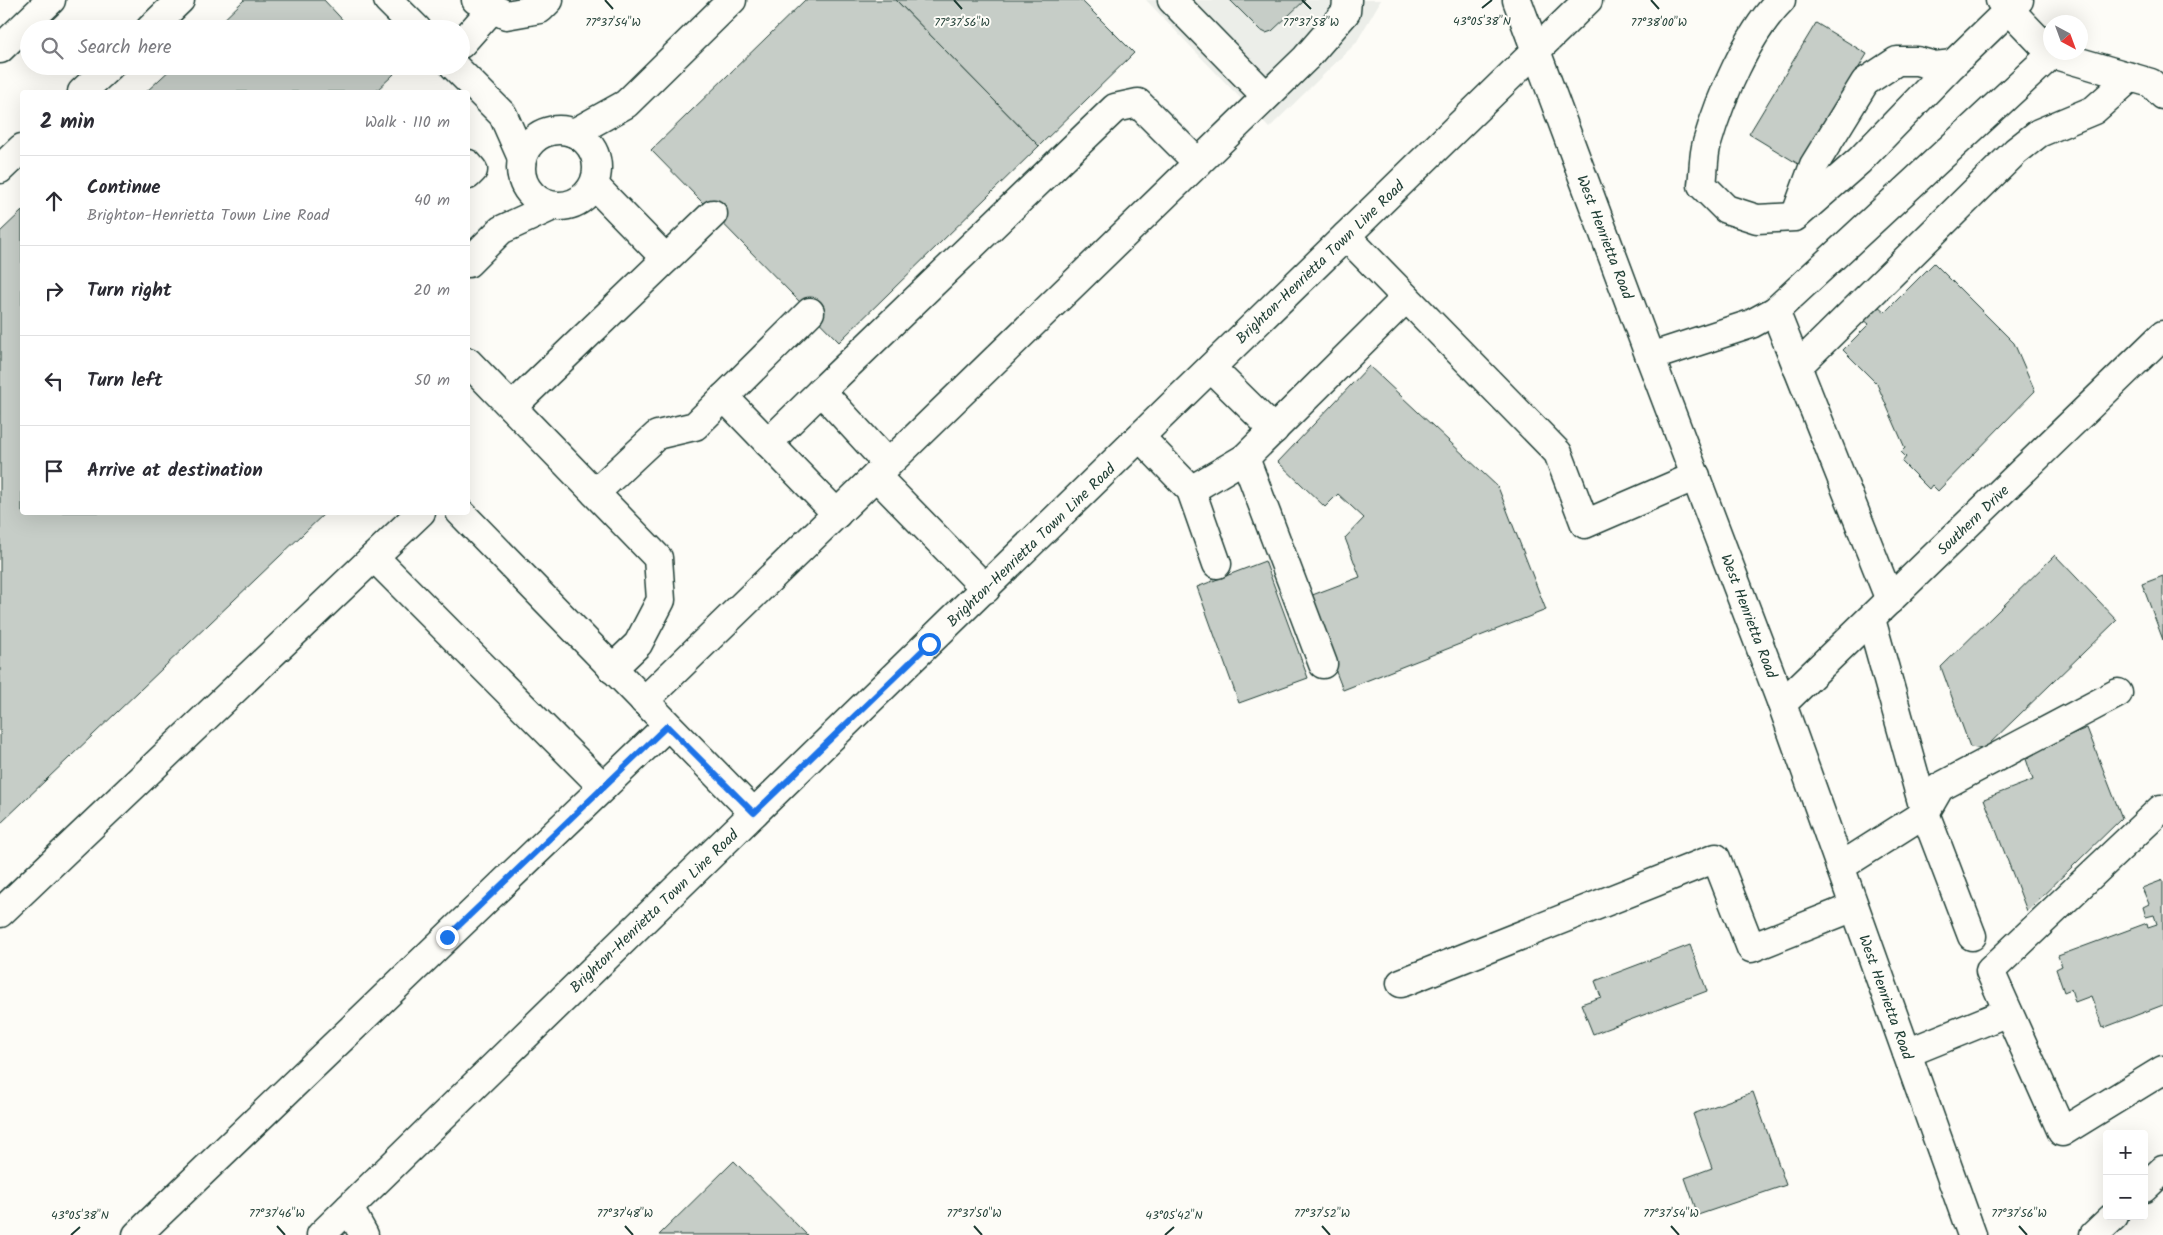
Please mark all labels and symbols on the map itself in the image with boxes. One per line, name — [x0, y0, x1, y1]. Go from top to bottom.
text: 43°05'38"N — [1453, 12, 1511, 31]
text: 77°37'54"W — [585, 13, 641, 32]
text: 77°37'56"W — [934, 13, 990, 32]
text: 77°37'58"W — [1283, 13, 1339, 32]
text: 77°38'00"W — [1631, 13, 1687, 32]
north arrow — [2043, 15, 2088, 60]
street label: West Henrietta Road — [1569, 172, 1639, 304]
street label: Brighton-Henrietta Town Line Road — [1231, 175, 1411, 350]
street label: Brighton-Henrietta Town Line Road — [942, 458, 1122, 633]
street label: Southern Drive — [1932, 480, 2016, 562]
street label: West Henrietta Road — [1713, 551, 1783, 683]
route start — [918, 633, 941, 656]
street label: Brighton-Henrietta Town Line Road — [565, 824, 745, 999]
route end — [436, 926, 459, 949]
street label: West Henrietta Road — [1851, 931, 1919, 1064]
text: 77°37'46"W — [249, 1204, 305, 1223]
text: 77°37'48"W — [597, 1204, 653, 1223]
text: 77°37'50"W — [946, 1204, 1002, 1223]
text: 77°37'52"W — [1294, 1204, 1350, 1223]
text: 77°37'54"W — [1643, 1204, 1699, 1223]
text: 77°37'56"W — [1991, 1204, 2047, 1223]
text: 43°05'38"N — [51, 1206, 109, 1225]
text: 43°05'42"N — [1145, 1206, 1203, 1225]

